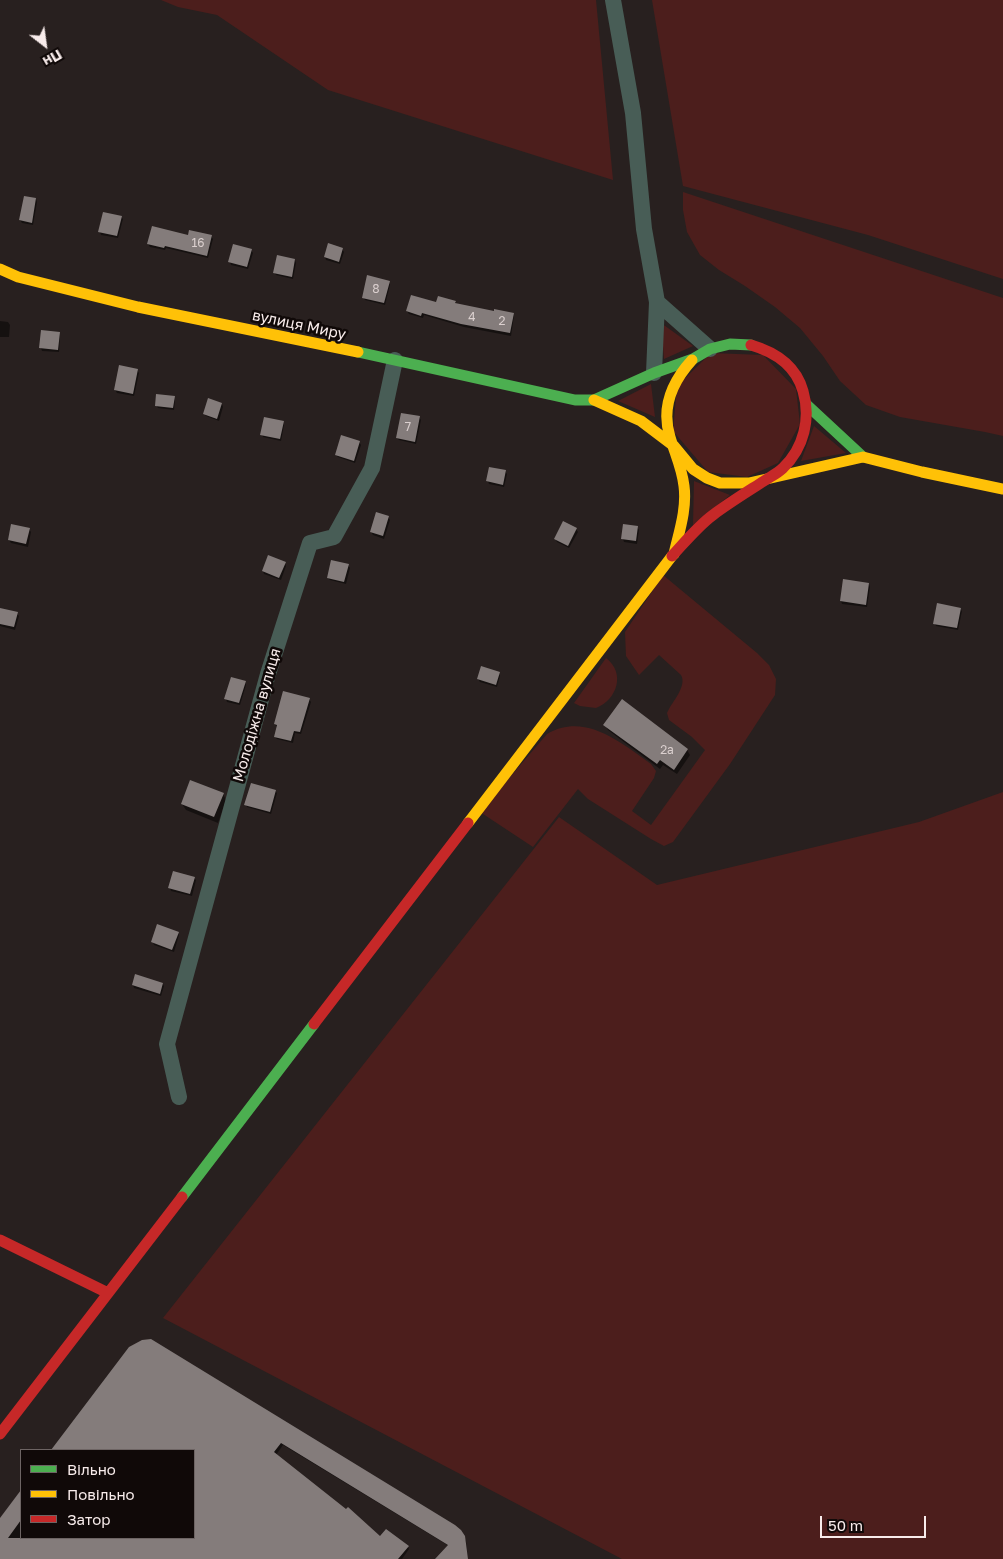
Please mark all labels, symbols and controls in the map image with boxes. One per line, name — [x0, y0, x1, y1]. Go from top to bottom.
north arrow — [20, 20, 70, 70]
text: Пн — [40, 46, 65, 71]
house number: 16 — [191, 236, 205, 250]
house number: 8 — [372, 282, 380, 296]
street label: вулиця Миру — [251, 306, 347, 344]
house number: 4 — [468, 310, 476, 324]
house number: 2 — [499, 314, 505, 328]
house number: 7 — [405, 420, 411, 434]
street label: Молодіжна вулиця — [229, 646, 285, 784]
house number: 2а — [660, 743, 674, 757]
legend — [20, 1449, 195, 1539]
text: Вільно — [67, 1460, 116, 1478]
text: Повільно — [67, 1485, 135, 1503]
scale bar — [823, 1506, 929, 1538]
text: Затор — [67, 1510, 110, 1528]
text: 50 m — [828, 1516, 863, 1534]

